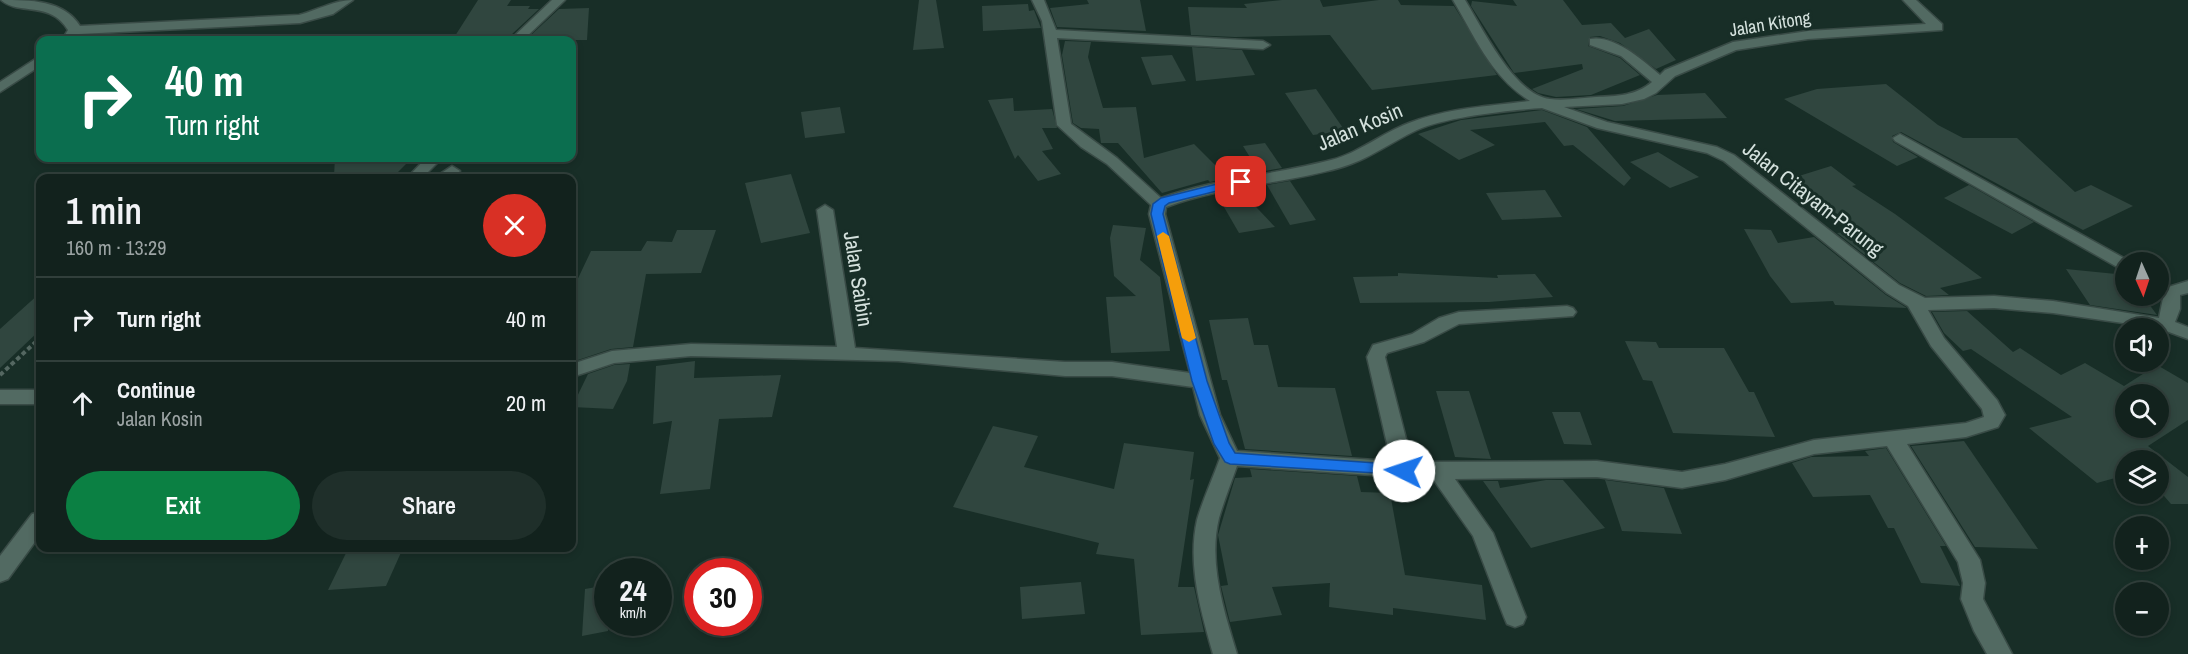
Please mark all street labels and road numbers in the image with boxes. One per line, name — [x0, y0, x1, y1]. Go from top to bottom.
street label: Jalan Kitong — [1727, 5, 1813, 42]
street label: Jalan Kosin — [1313, 96, 1407, 157]
street label: Jalan Citayam-Parung — [1737, 134, 1890, 263]
street label: Jalan Saibin — [837, 229, 880, 328]

